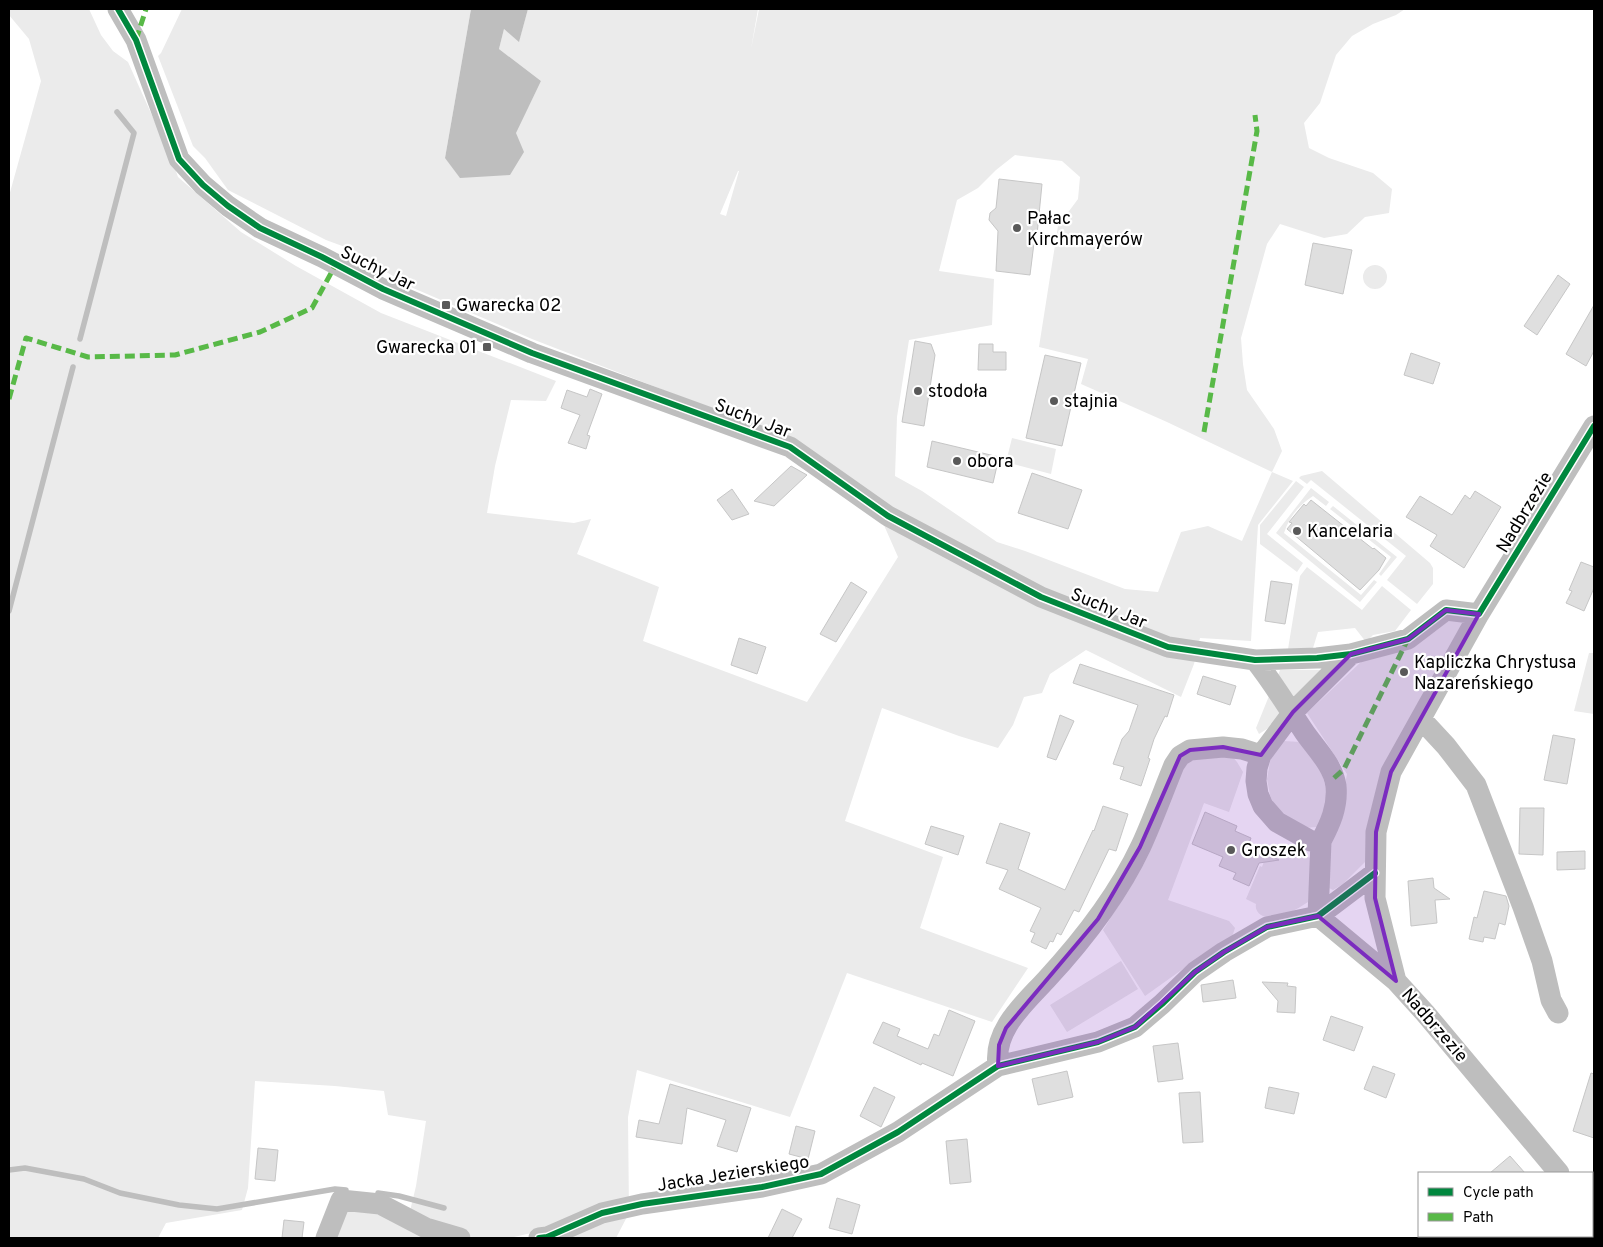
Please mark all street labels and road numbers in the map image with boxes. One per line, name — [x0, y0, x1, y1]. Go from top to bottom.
street label: Suchy Jar — [336, 241, 418, 297]
street label: Suchy Jar — [711, 394, 794, 445]
street label: Nadbrzezie — [1492, 468, 1558, 558]
street label: Suchy Jar — [1067, 584, 1150, 635]
street label: Nadbrzezie — [1395, 984, 1472, 1068]
street label: Jacka Jezierskiego — [656, 1151, 811, 1198]

